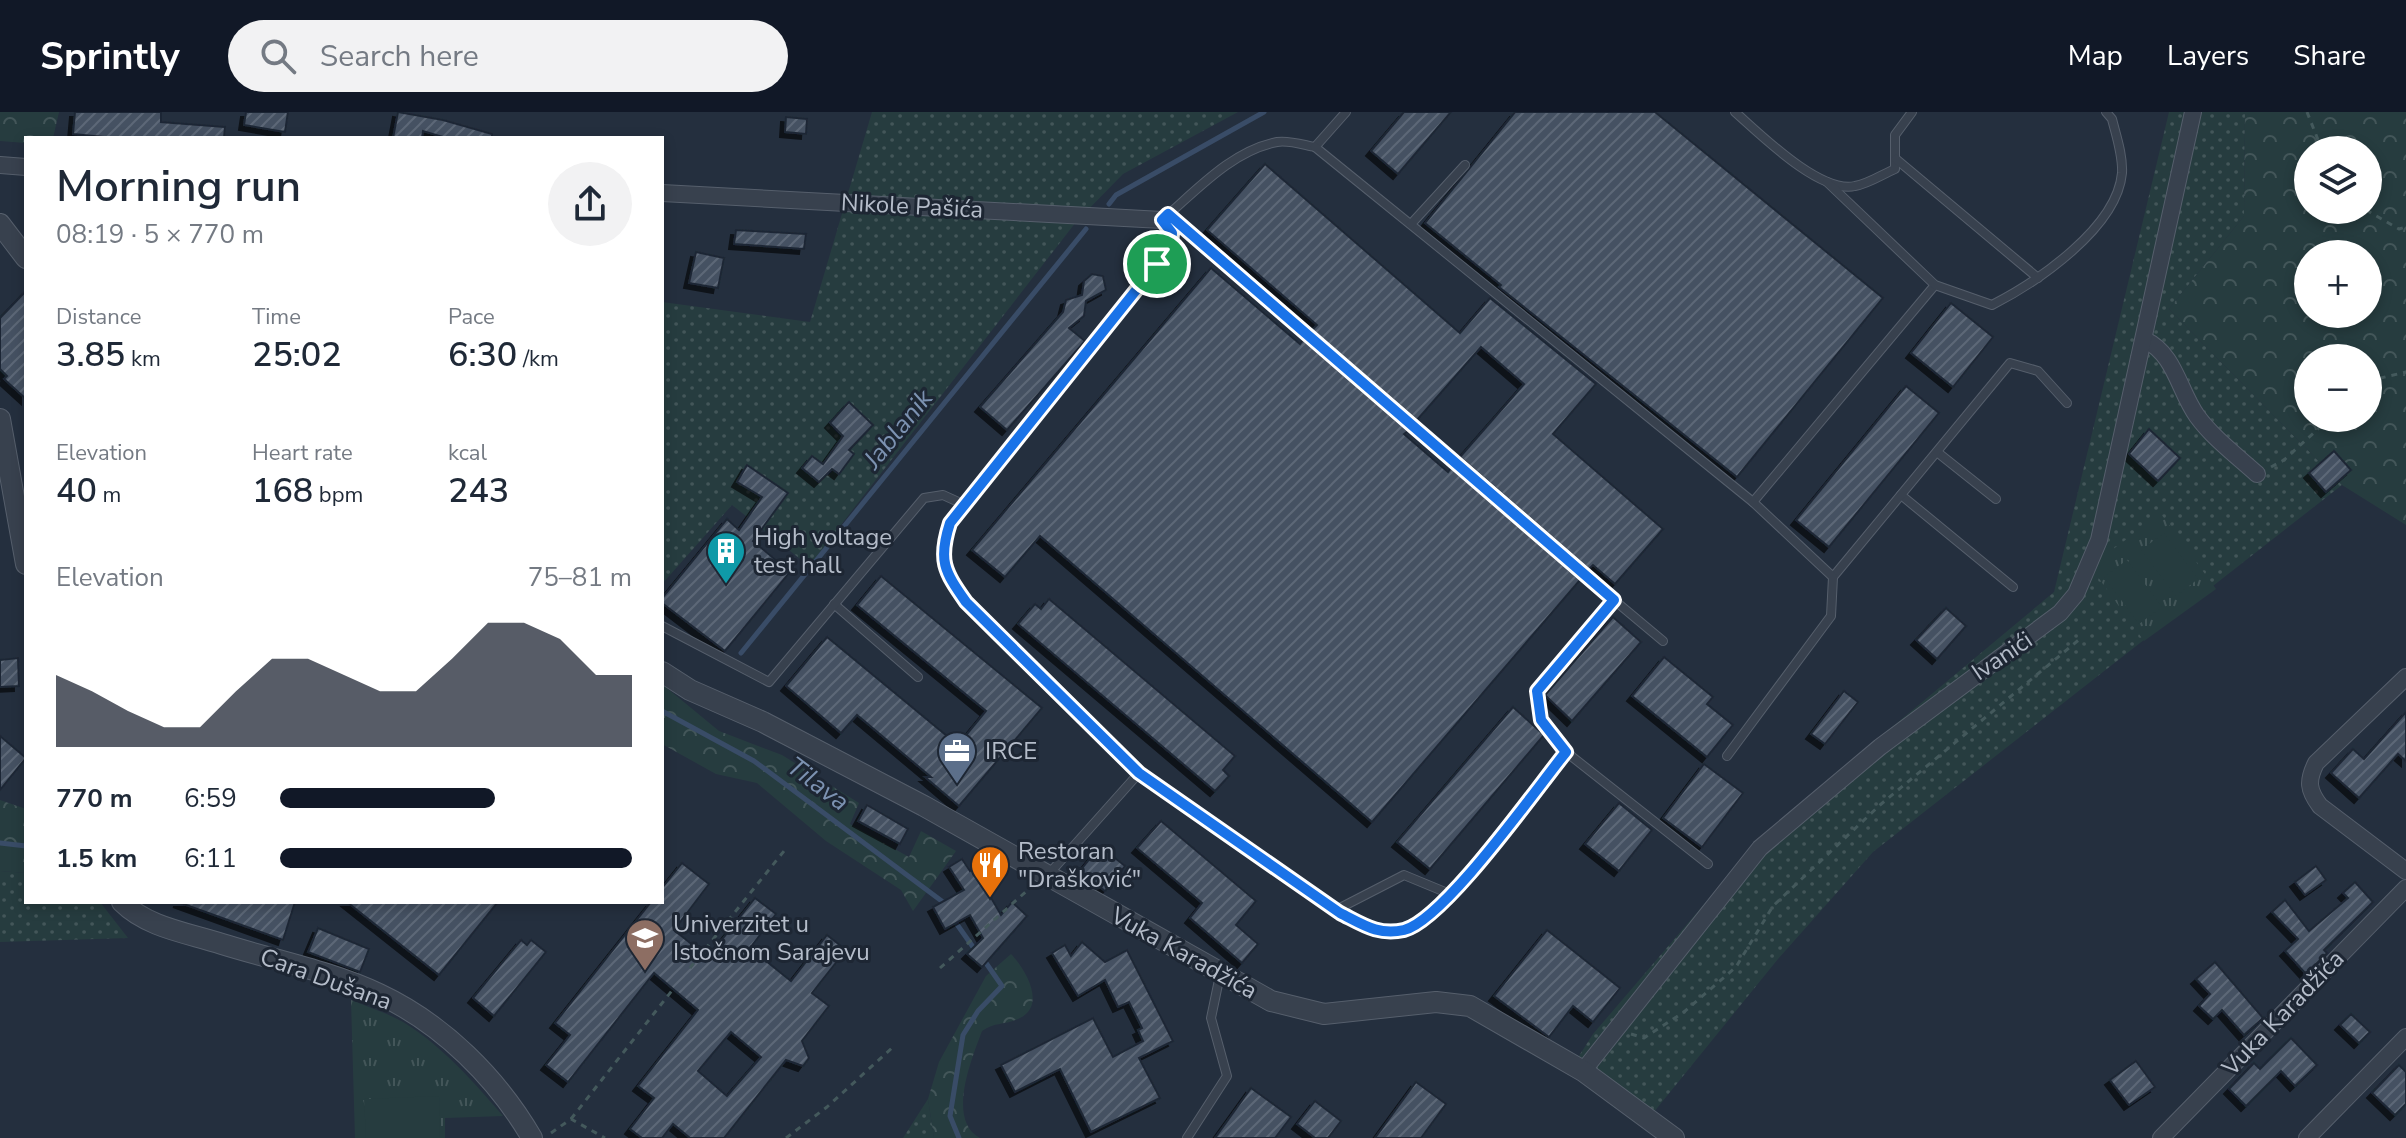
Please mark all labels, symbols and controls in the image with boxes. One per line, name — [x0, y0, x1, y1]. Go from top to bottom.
search box — [228, 20, 788, 92]
text: Sprintly — [40, 31, 180, 82]
icon: search — [256, 34, 300, 78]
text: Search here — [320, 36, 479, 77]
text: Map — [2068, 37, 2123, 75]
text: Layers — [2167, 37, 2249, 75]
text: Share — [2293, 37, 2366, 75]
map controls — [2294, 136, 2382, 432]
button: layers — [2294, 136, 2382, 224]
text: Morning run — [56, 157, 301, 217]
button: share — [548, 162, 632, 246]
street label: Nikole Pašića — [840, 186, 984, 226]
text: 08:19 · 5 × 770 m — [56, 217, 264, 252]
pin — [1123, 230, 1191, 298]
button: + — [2294, 240, 2382, 328]
icon: arrive — [1135, 242, 1179, 286]
text: Distance — [56, 302, 141, 332]
text: Time — [252, 302, 301, 332]
text: Pace — [448, 302, 495, 332]
text: 3.85 — [56, 332, 125, 378]
text: 25:02 — [252, 332, 342, 378]
text: 6:30 — [448, 332, 517, 378]
text: km — [125, 344, 161, 374]
text: /km — [517, 344, 559, 374]
button: − — [2294, 344, 2382, 432]
water label: Jablanik — [854, 381, 941, 478]
text: Elevation — [56, 438, 147, 468]
text: Heart rate — [252, 438, 353, 468]
text: kcal — [448, 438, 487, 468]
text: 40 — [56, 468, 97, 514]
text: 168 — [252, 468, 313, 514]
text: 243 — [448, 468, 509, 514]
text: m — [97, 480, 121, 510]
text: bpm — [313, 480, 363, 510]
place label: High voltage test hall — [754, 521, 892, 581]
building icon: High voltage test hall — [705, 530, 747, 585]
text: Elevation — [56, 560, 164, 595]
text: 75–81 m — [528, 560, 632, 595]
street label: Ivanići — [1965, 624, 2039, 688]
office icon: IRCE — [936, 730, 978, 785]
place label: IRCE — [985, 735, 1037, 767]
water label: Tilava — [780, 749, 856, 819]
text: 770 m — [56, 781, 133, 816]
text: 6:59 — [184, 781, 237, 816]
place label: Restoran "Drašković" — [1018, 835, 1141, 895]
text: 1.5 km — [56, 841, 137, 876]
text: 6:11 — [184, 841, 237, 876]
restaurant icon: Restoran "Drašković" — [969, 844, 1011, 899]
street label: Vuka Karadžića — [1104, 899, 1263, 1006]
place label: Univerzitet u Istočnom Sarajevu — [673, 908, 870, 968]
school or university icon: Univerzitet u Istočnom Sarajevu — [624, 917, 666, 972]
street label: Cara Dušana — [256, 940, 396, 1018]
street label: Vuka Karadžića — [2214, 943, 2351, 1083]

